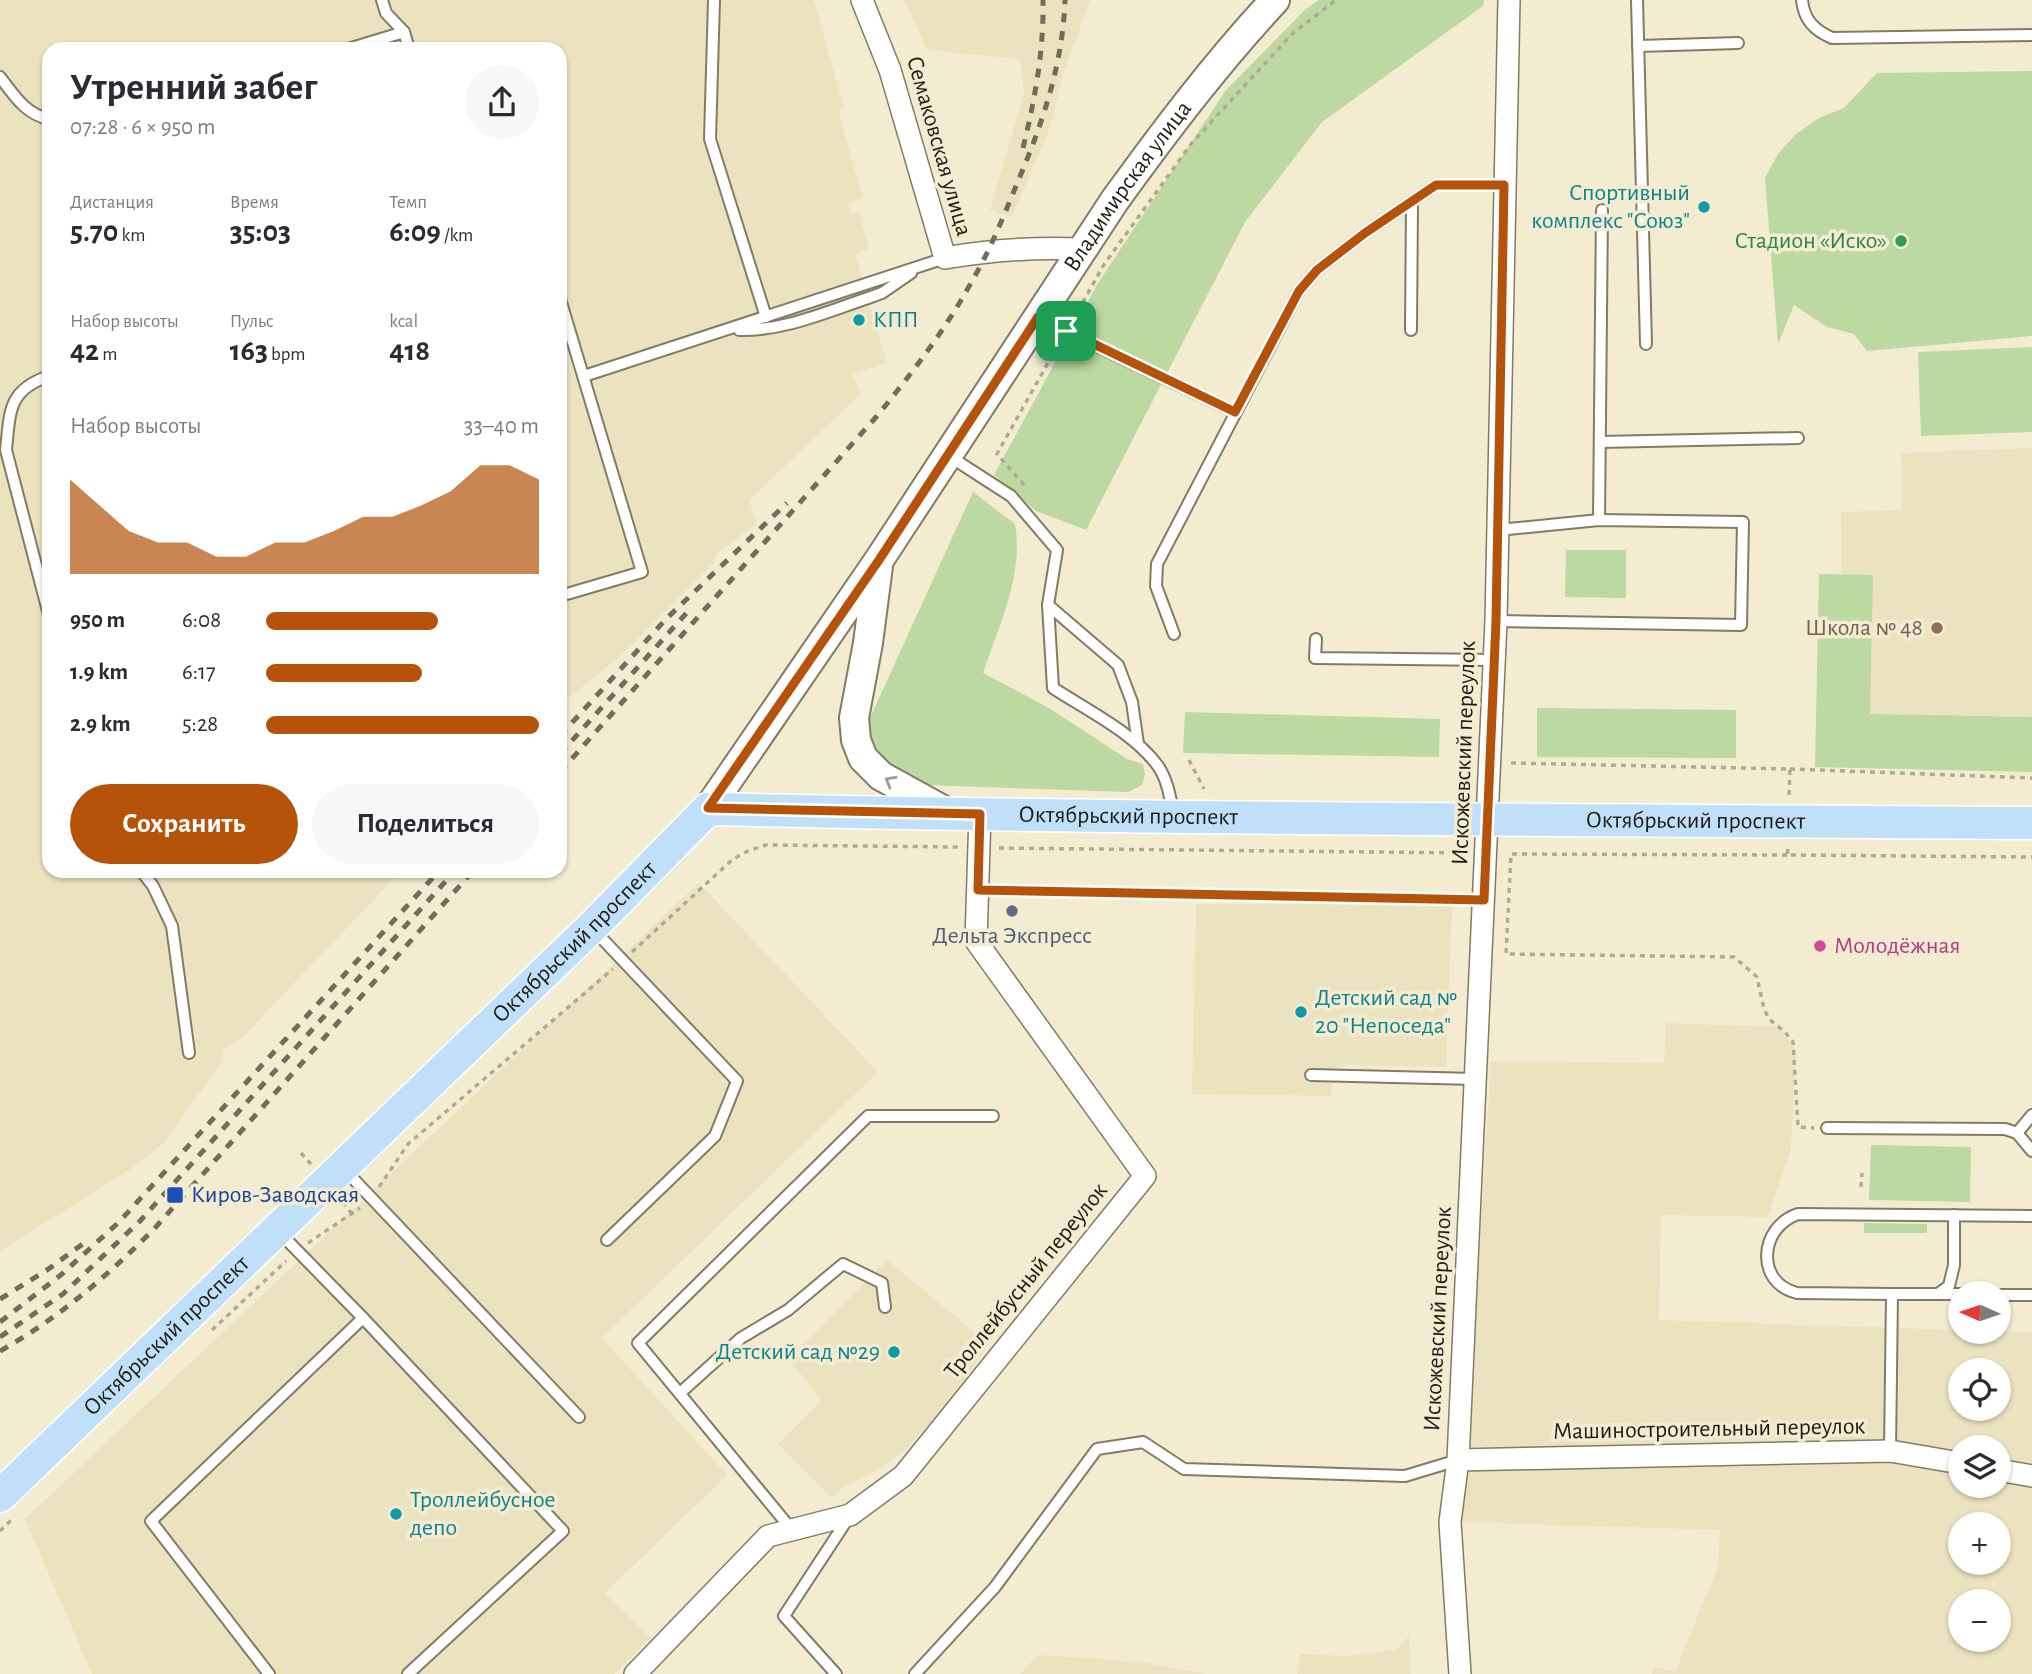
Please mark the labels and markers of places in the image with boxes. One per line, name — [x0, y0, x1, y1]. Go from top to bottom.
place label: Спортивный комплекс "Союз" — [1531, 181, 1690, 233]
marker: Спортивный комплекс "Союз" — [1696, 199, 1712, 215]
place label: Стадион «Иско» — [1734, 229, 1887, 253]
marker: Стадион «Иско» — [1893, 233, 1909, 249]
pin — [1036, 301, 1096, 361]
place label: КПП — [873, 308, 919, 332]
marker: КПП — [851, 312, 867, 328]
place label: Школа № 48 — [1805, 616, 1923, 640]
marker: Школа № 48 — [1929, 620, 1945, 636]
marker: Дельта Экспресс — [1004, 903, 1020, 919]
place label: Дельта Экспресс — [932, 924, 1092, 948]
place label: Молодёжная — [1834, 934, 1961, 958]
marker: Молодёжная — [1812, 938, 1828, 954]
place label: Детский сад № 20 "Непоседа" — [1315, 986, 1457, 1038]
marker: Детский сад № 20 "Непоседа" — [1293, 1004, 1309, 1020]
place label: Киров-Заводская — [191, 1183, 359, 1207]
marker: Киров-Заводская — [165, 1185, 185, 1205]
place label: Детский сад №29 — [716, 1340, 880, 1364]
marker: Детский сад №29 — [886, 1344, 902, 1360]
place label: Троллейбусное депо — [410, 1488, 556, 1540]
marker: Троллейбусное депо — [388, 1506, 404, 1522]

